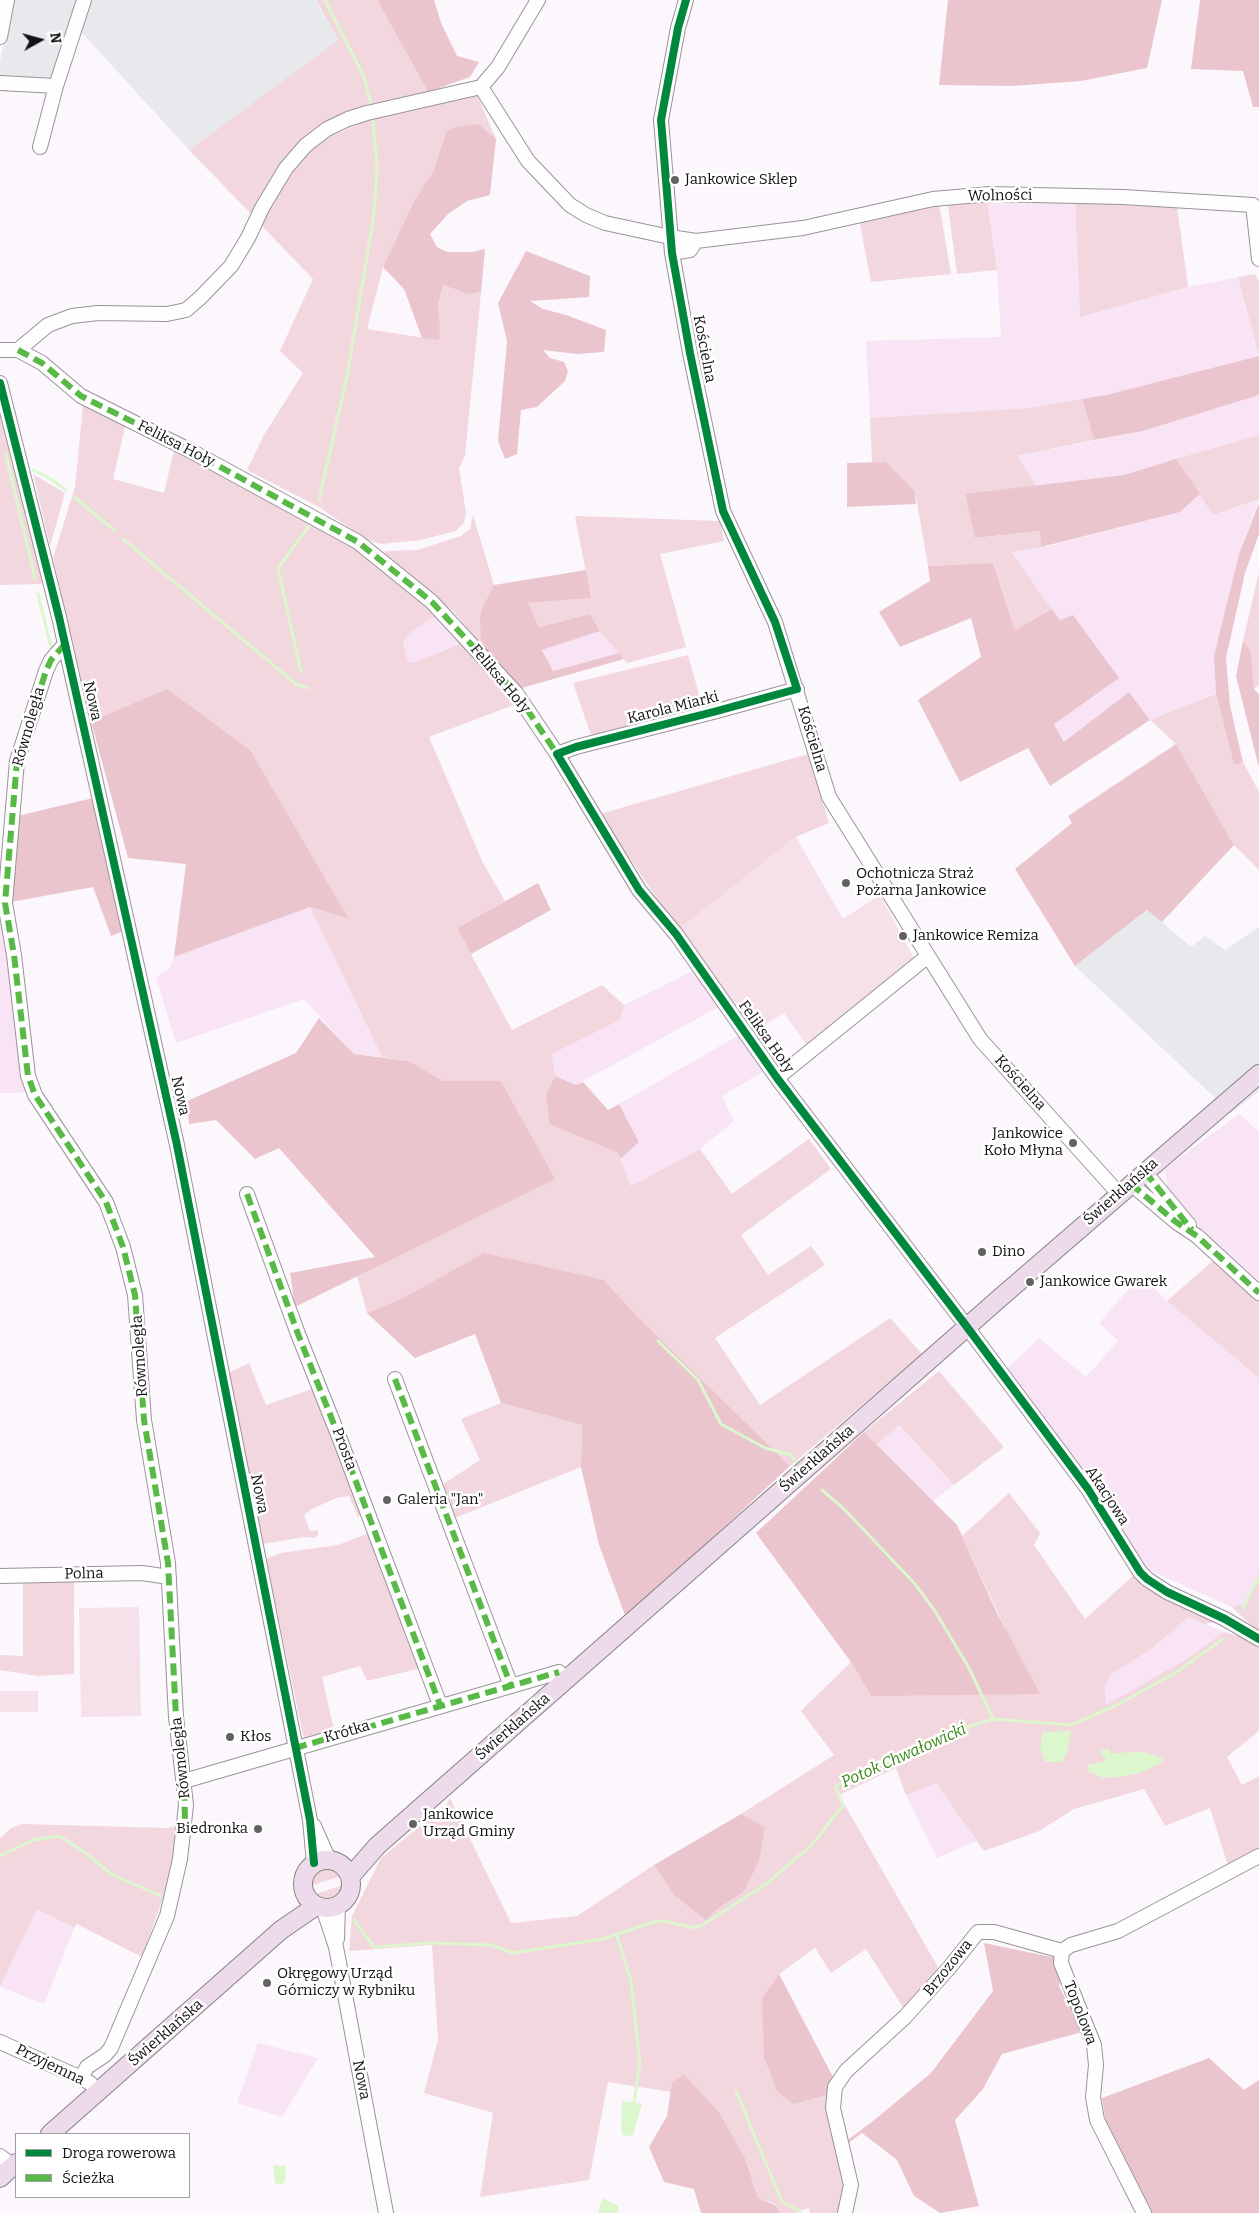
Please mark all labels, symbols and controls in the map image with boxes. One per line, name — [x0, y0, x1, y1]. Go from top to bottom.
north arrow — [15, 15, 65, 65]
text: N — [46, 32, 64, 45]
place label: Jankowice Sklep — [685, 171, 797, 189]
marker: Jankowice Sklep — [669, 174, 681, 186]
street label: Wolności — [968, 186, 1032, 206]
street label: Kościelna — [689, 314, 719, 384]
street label: Feliksa Hoły — [134, 417, 218, 471]
street label: Feliksa Hoły — [466, 641, 534, 717]
street label: Nowa — [79, 680, 105, 722]
street label: Równoległa — [9, 685, 49, 769]
street label: Karola Miarki — [626, 688, 720, 728]
street label: Kościelna — [793, 704, 831, 774]
place label: Ochotnicza Straż Pożarna Jankowice — [856, 865, 987, 900]
marker: Ochotnicza Straż Pożarna Jankowice — [840, 877, 852, 889]
place label: Jankowice Remiza — [913, 927, 1039, 945]
marker: Jankowice Remiza — [897, 930, 909, 942]
street label: Feliksa Hoły — [734, 997, 798, 1077]
street label: Kościelna — [991, 1052, 1049, 1114]
street label: Nowa — [167, 1075, 193, 1117]
place label: Jankowice Koło Młyna — [984, 1125, 1063, 1160]
marker: Jankowice Koło Młyna — [1067, 1137, 1079, 1149]
street label: Świerklańska — [1080, 1155, 1162, 1229]
place label: Dino — [992, 1243, 1025, 1261]
marker: Dino — [976, 1246, 988, 1258]
place label: Jankowice Gwarek — [1040, 1273, 1167, 1291]
marker: Jankowice Gwarek — [1024, 1276, 1036, 1288]
street label: Równoległa — [128, 1314, 152, 1398]
street label: Świerklańska — [776, 1422, 858, 1496]
street label: Prosta — [328, 1425, 360, 1473]
street label: Akacjowa — [1081, 1463, 1133, 1529]
street label: Nowa — [246, 1473, 272, 1515]
place label: Galeria "Jan" — [397, 1491, 484, 1509]
marker: Galeria "Jan" — [381, 1494, 393, 1506]
street label: Polna — [64, 1565, 104, 1583]
street label: Świerklańska — [472, 1690, 554, 1764]
street label: Równoległa — [168, 1716, 194, 1800]
street label: Krótka — [322, 1717, 372, 1747]
water label: Potok Chwałowicki — [839, 1720, 969, 1792]
place label: Kłos — [240, 1728, 271, 1746]
marker: Kłos — [224, 1731, 236, 1743]
place label: Jankowice Urząd Gminy — [423, 1806, 515, 1841]
marker: Jankowice Urząd Gminy — [407, 1818, 419, 1830]
place label: Biedronka — [176, 1820, 248, 1838]
marker: Biedronka — [252, 1823, 264, 1835]
street label: Brzozowa — [920, 1936, 976, 2000]
place label: Okręgowy Urząd Górniczy w Rybniku — [277, 1965, 415, 2000]
marker: Okręgowy Urząd Górniczy w Rybniku — [261, 1977, 273, 1989]
street label: Topolowa — [1060, 1979, 1100, 2047]
street label: Świerklańska — [125, 1996, 207, 2070]
street label: Przyjemna — [13, 2041, 87, 2089]
street label: Nowa — [348, 2059, 374, 2101]
legend — [15, 2133, 190, 2198]
text: Droga rowerowa — [62, 2144, 176, 2162]
text: Ścieżka — [62, 2169, 114, 2187]

